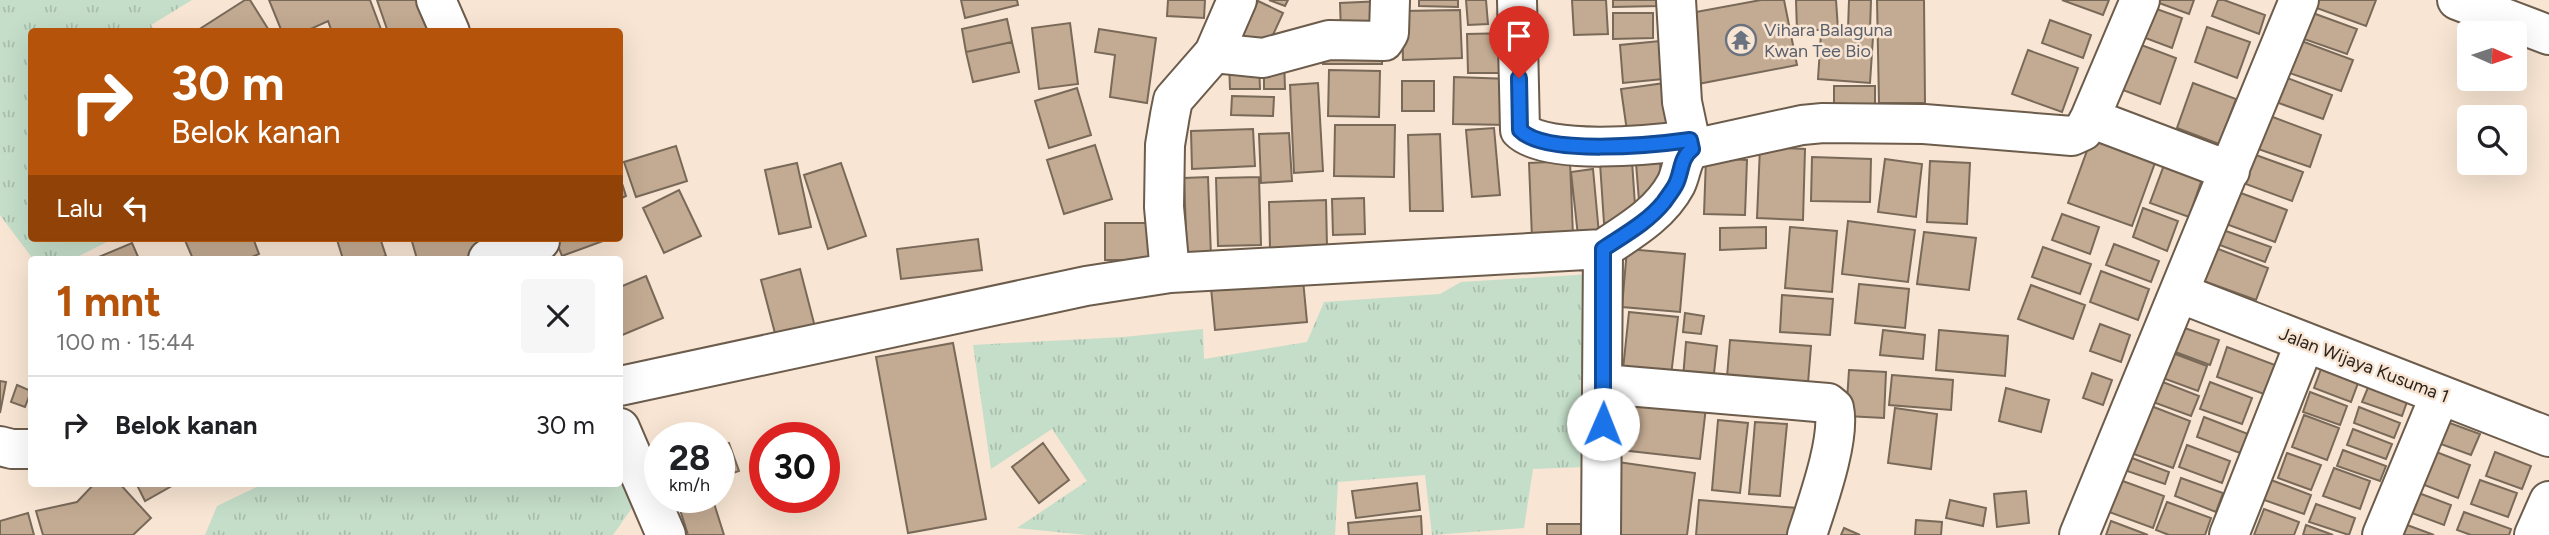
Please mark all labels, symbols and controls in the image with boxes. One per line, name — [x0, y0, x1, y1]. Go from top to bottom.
pin — [1489, 6, 1549, 78]
icon: arrive — [1500, 17, 1538, 55]
place label: Vihara Balaguna Kwan Tee Bio — [1764, 19, 1893, 62]
north arrow — [2457, 21, 2527, 91]
map controls — [2457, 21, 2527, 175]
temple icon: Vihara Balaguna Kwan Tee Bio — [1724, 23, 1758, 57]
text: 30 m — [171, 53, 284, 112]
icon: right — [56, 56, 147, 147]
button: search — [2457, 105, 2527, 175]
text: Belok kanan — [171, 113, 341, 151]
icon: left — [117, 189, 155, 227]
text: Lalu — [56, 192, 103, 224]
text: 1 mnt — [56, 276, 161, 327]
button: close — [521, 279, 595, 353]
street label: Jalan Wijaya Kusuma 1 — [2276, 322, 2452, 408]
text: 100 m · 15:44 — [56, 328, 195, 356]
position arrow — [1566, 387, 1640, 461]
icon: right — [56, 406, 94, 444]
text: Belok kanan — [115, 409, 258, 441]
text: 30 m — [536, 409, 595, 441]
speed limit sign: 30 — [749, 422, 840, 513]
text: 28 — [669, 437, 710, 479]
text: km/h — [669, 474, 710, 496]

